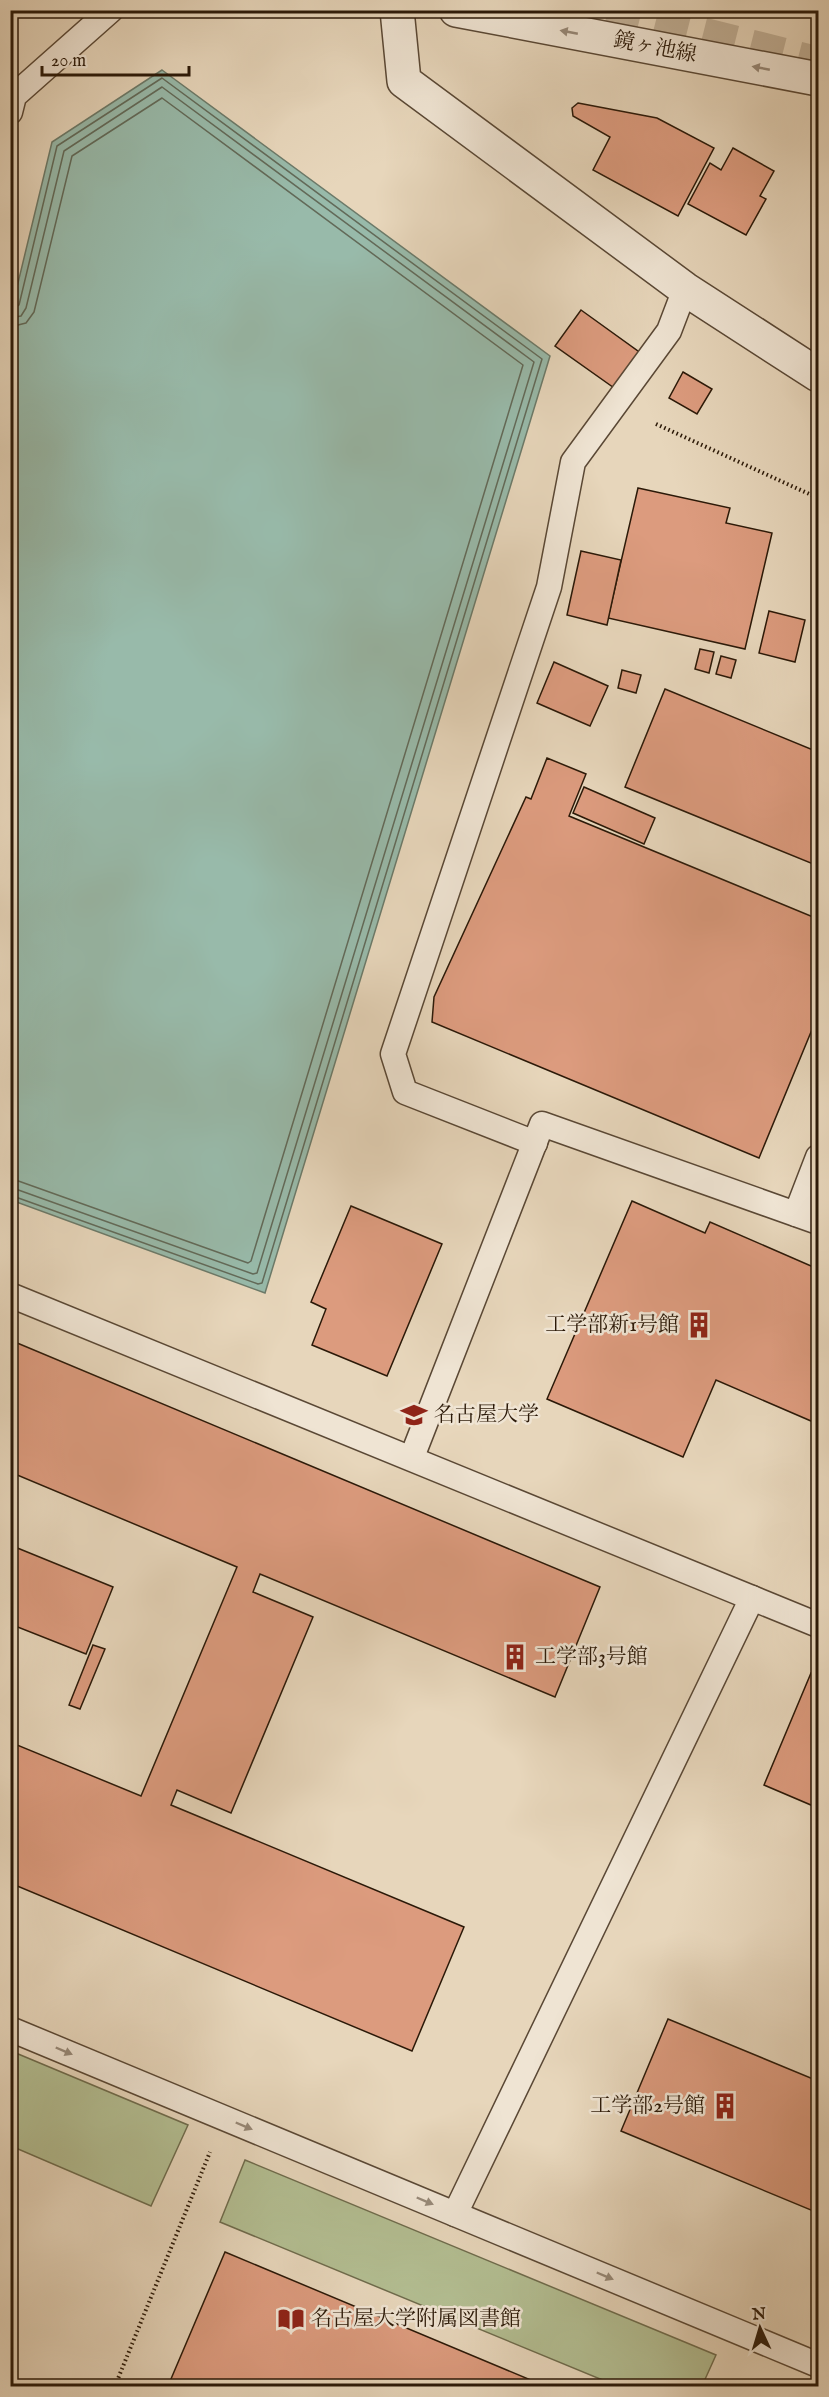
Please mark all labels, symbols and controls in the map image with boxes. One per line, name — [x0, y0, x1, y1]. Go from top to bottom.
one-way arrow — [560, 27, 579, 36]
street label: 鏡ヶ池線 — [611, 27, 699, 69]
scale bar — [42, 39, 189, 77]
text: 20 m — [51, 50, 86, 73]
one-way arrow — [751, 63, 770, 72]
building icon: 工学部新1号館 — [684, 1310, 714, 1340]
place label: 工学部新1号館 — [545, 1312, 679, 1339]
school or university icon: 名古屋大学 — [399, 1400, 429, 1430]
place label: 名古屋大学 — [434, 1402, 539, 1429]
building icon: 工学部3号館 — [500, 1642, 530, 1672]
place label: 工学部3号館 — [535, 1644, 648, 1671]
one-way arrow — [56, 2046, 74, 2056]
building icon: 工学部2号館 — [710, 2091, 740, 2121]
place label: 工学部2号館 — [590, 2093, 705, 2120]
one-way arrow — [236, 2121, 254, 2131]
one-way arrow — [416, 2196, 434, 2206]
one-way arrow — [596, 2271, 614, 2281]
north arrow — [730, 2298, 790, 2358]
library icon: 名古屋大学附属図書館 — [276, 2304, 306, 2334]
text: N — [750, 2305, 767, 2326]
place label: 名古屋大学附属図書館 — [311, 2306, 521, 2333]

